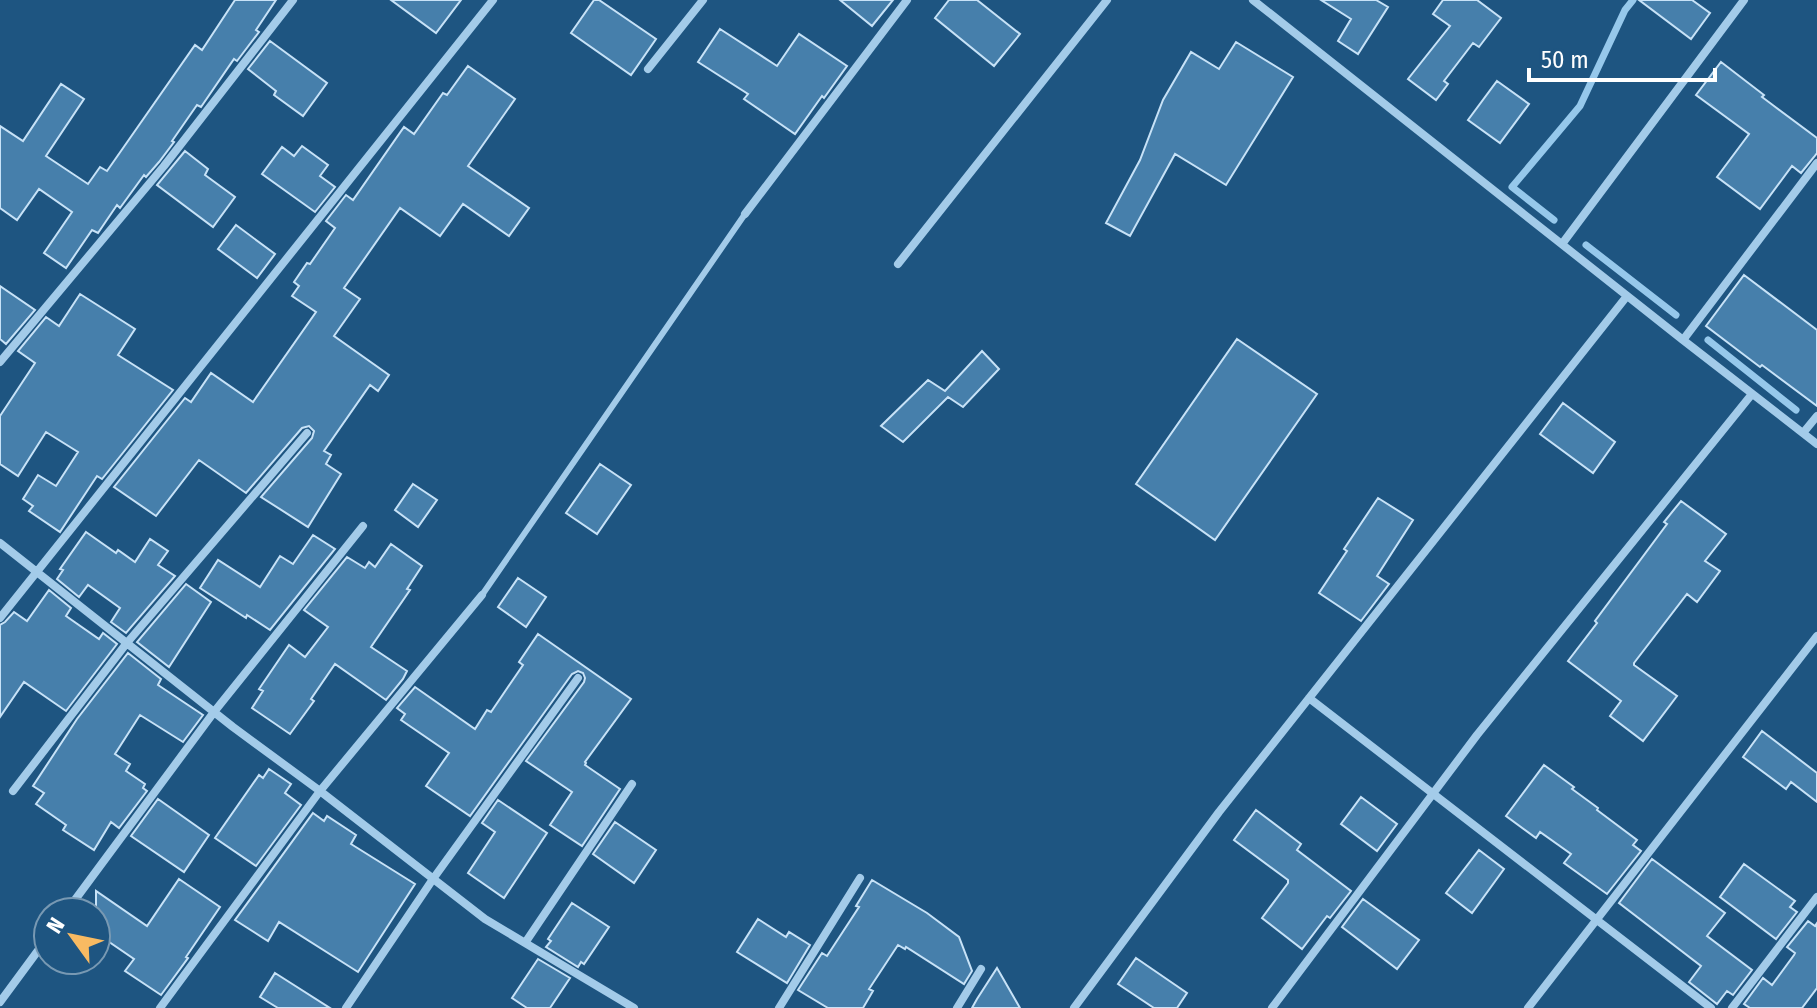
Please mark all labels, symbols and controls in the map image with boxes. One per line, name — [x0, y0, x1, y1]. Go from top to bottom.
scale bar — [1529, 32, 1715, 82]
text: 50 m — [1541, 46, 1589, 74]
north arrow — [32, 896, 112, 976]
text: N — [41, 912, 71, 938]

